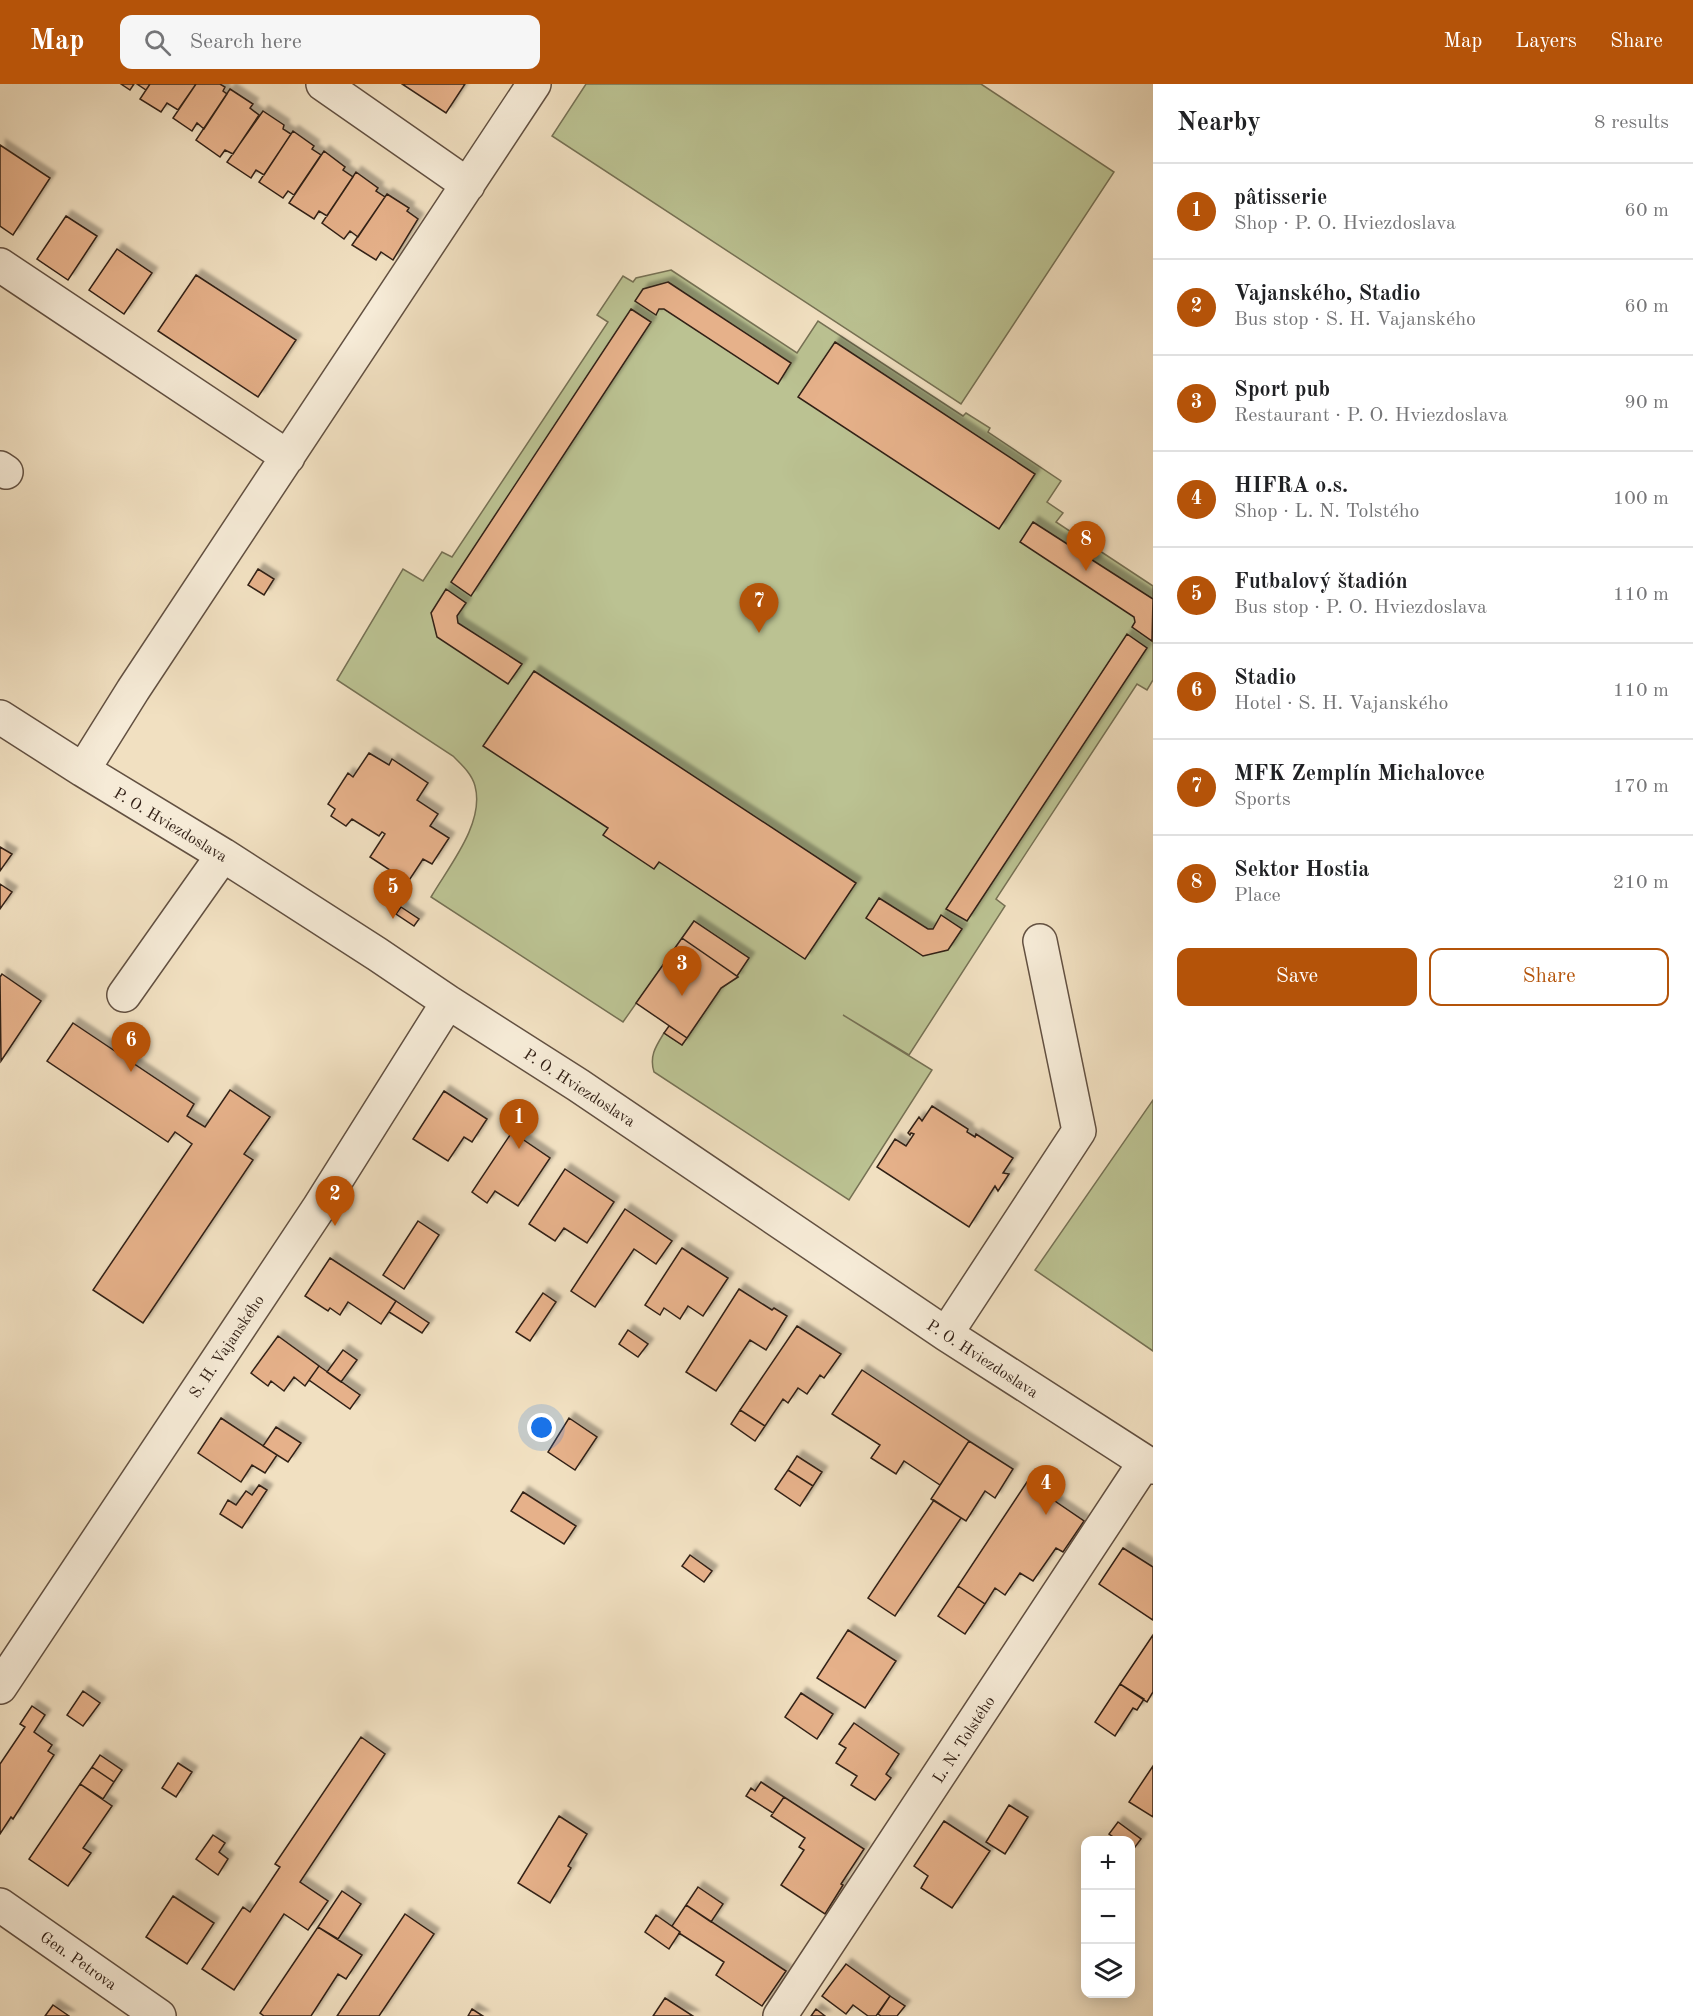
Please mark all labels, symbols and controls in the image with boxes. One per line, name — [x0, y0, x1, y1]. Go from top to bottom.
search box — [120, 15, 540, 69]
icon: search — [141, 26, 174, 59]
text: Map — [30, 28, 84, 56]
text: Search here — [189, 31, 302, 53]
text: Map — [1443, 31, 1482, 52]
text: Layers — [1515, 31, 1577, 52]
text: Share — [1610, 31, 1663, 52]
text: Nearby — [1177, 110, 1261, 136]
text: 8 results — [1594, 113, 1669, 133]
text: pâtisserie — [1234, 187, 1327, 209]
text: 1 — [1191, 201, 1202, 221]
text: 60 m — [1624, 201, 1669, 221]
text: Shop · P. O. Hviezdoslava — [1234, 214, 1456, 234]
text: Vajanského, Stadio — [1234, 283, 1421, 305]
text: 2 — [1191, 297, 1202, 317]
text: 60 m — [1624, 297, 1669, 317]
text: Bus stop · S. H. Vajanského — [1234, 310, 1476, 330]
text: Sport pub — [1234, 379, 1330, 401]
text: 3 — [1191, 393, 1202, 413]
text: 90 m — [1624, 393, 1669, 413]
text: Restaurant · P. O. Hviezdoslava — [1234, 406, 1508, 426]
text: HIFRA o.s. — [1234, 475, 1348, 497]
text: 4 — [1191, 489, 1202, 509]
text: 100 m — [1613, 489, 1669, 509]
text: Shop · L. N. Tolstého — [1234, 502, 1419, 522]
pin: 8 — [1066, 522, 1106, 571]
text: Futbalový štadión — [1234, 571, 1408, 593]
pin: 7 — [740, 584, 778, 633]
text: 5 — [1191, 585, 1202, 605]
text: 110 m — [1613, 585, 1669, 605]
text: Bus stop · P. O. Hviezdoslava — [1234, 598, 1487, 618]
text: Stadio — [1234, 667, 1296, 689]
text: 6 — [1191, 681, 1202, 701]
text: 110 m — [1613, 681, 1669, 701]
text: Hotel · S. H. Vajanského — [1234, 694, 1449, 714]
text: MFK Zemplín Michalovce — [1234, 763, 1485, 785]
text: 7 — [1191, 777, 1202, 797]
text: 170 m — [1613, 777, 1669, 797]
street label: P. O. Hviezdoslava — [111, 786, 230, 866]
text: Sports — [1234, 790, 1291, 810]
text: Sektor Hostia — [1234, 859, 1370, 881]
pin: 5 — [374, 870, 412, 919]
text: 8 — [1191, 873, 1202, 893]
text: 210 m — [1613, 873, 1669, 893]
text: Place — [1234, 886, 1281, 906]
pin: 3 — [662, 946, 702, 996]
button: Save — [1177, 948, 1417, 1006]
button: Share — [1429, 948, 1669, 1006]
pin: 6 — [112, 1022, 150, 1072]
street label: P. O. Hviezdoslava — [520, 1047, 637, 1131]
pin: 1 — [500, 1100, 538, 1149]
pin: 2 — [316, 1176, 354, 1226]
street label: S. H. Vajanského — [187, 1293, 268, 1401]
street label: P. O. Hviezdoslava — [923, 1318, 1040, 1402]
your location — [527, 1413, 556, 1442]
pin: 4 — [1026, 1466, 1066, 1515]
street label: L. N. Tolstého — [931, 1694, 999, 1786]
map controls — [1081, 1836, 1135, 1998]
button: + — [1081, 1836, 1135, 1890]
button: − — [1081, 1890, 1135, 1944]
street label: Gen. Petrova — [37, 1930, 119, 1994]
button: layers — [1081, 1944, 1135, 1998]

